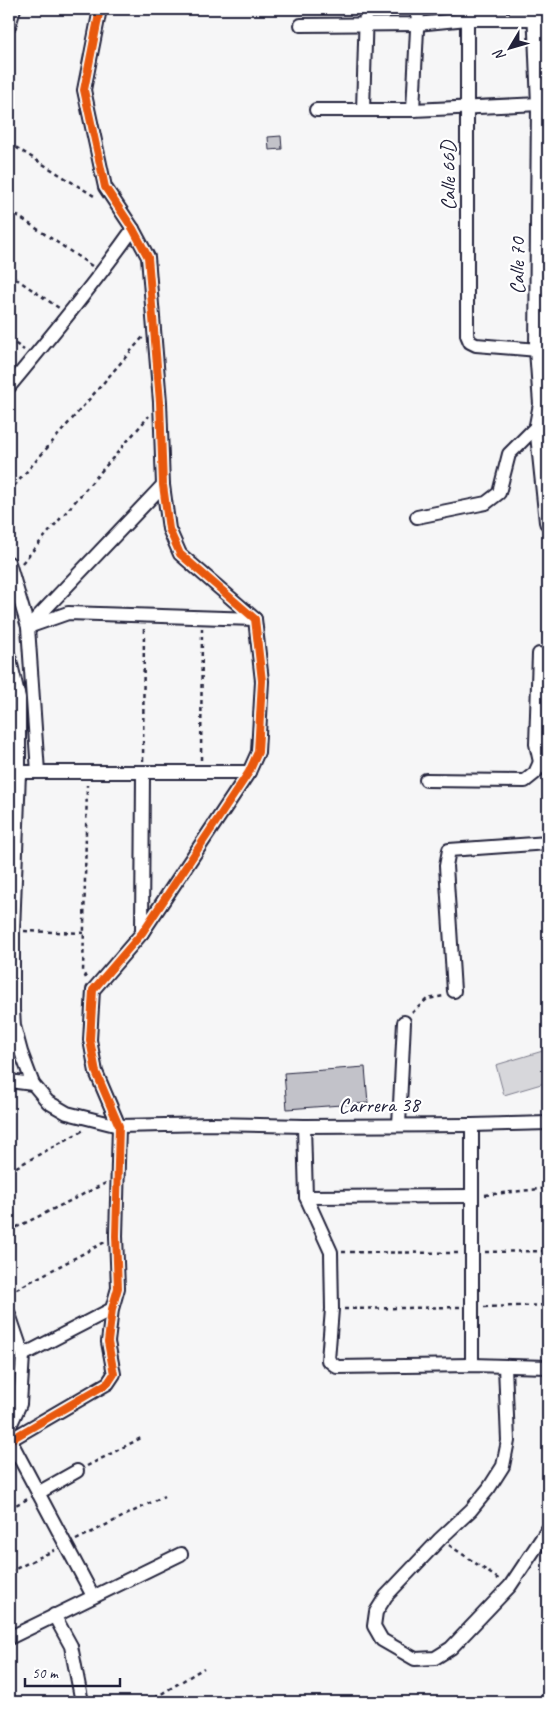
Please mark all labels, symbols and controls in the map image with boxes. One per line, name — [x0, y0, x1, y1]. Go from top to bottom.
north arrow — [484, 22, 534, 72]
text: N — [489, 45, 510, 64]
street label: Calle 66D — [435, 140, 461, 211]
street label: Calle 70 — [504, 236, 530, 295]
street label: Carrera 38 — [338, 1091, 422, 1119]
scale bar — [25, 1656, 120, 1688]
text: 50 m — [32, 1664, 59, 1683]

